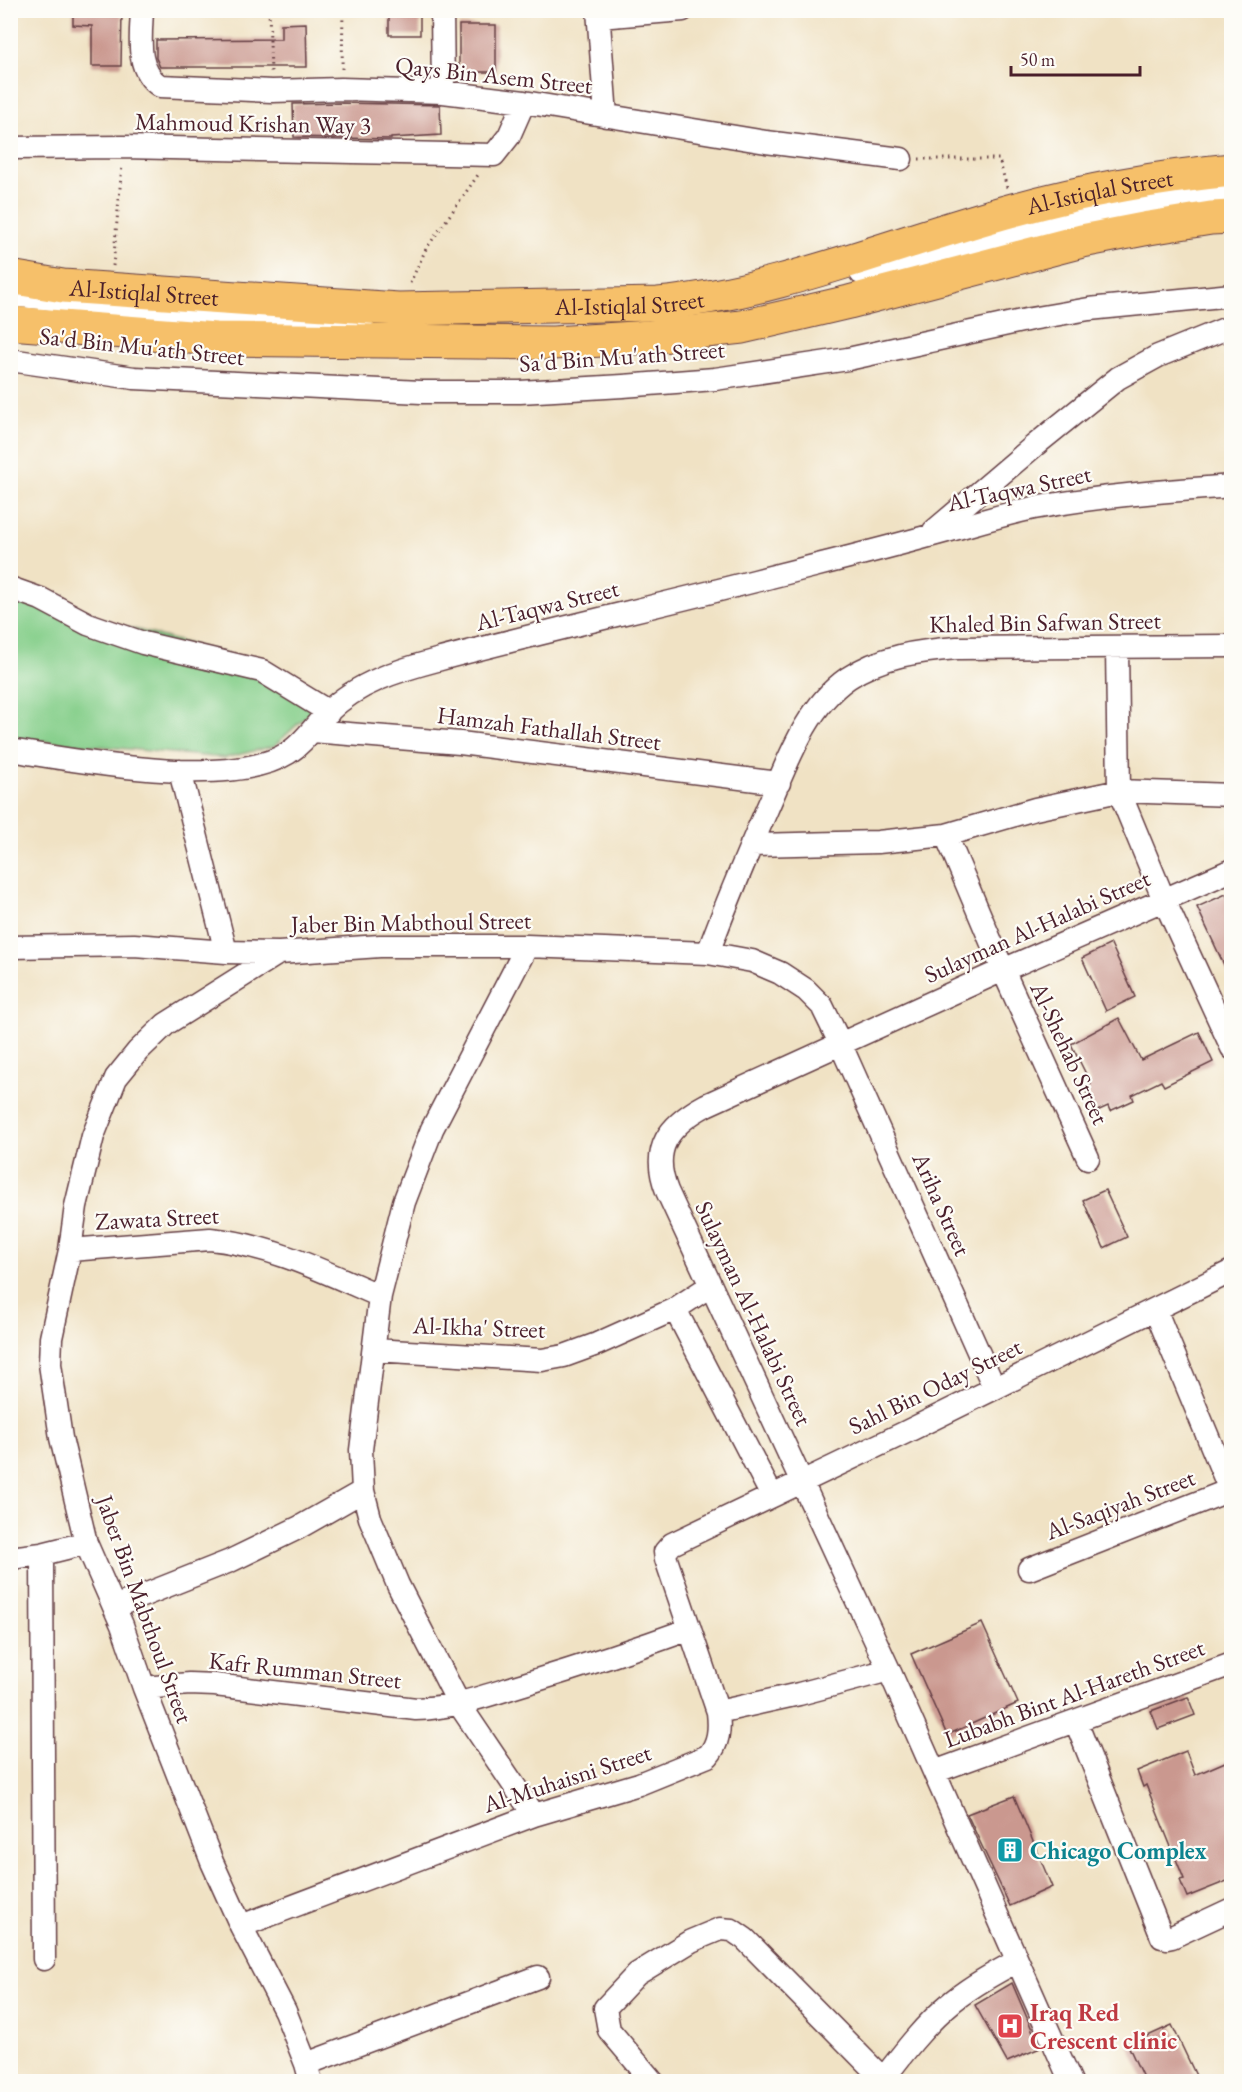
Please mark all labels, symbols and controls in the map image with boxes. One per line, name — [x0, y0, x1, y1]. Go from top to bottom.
scale bar — [1011, 39, 1140, 77]
text: 50 m — [1020, 48, 1055, 71]
street label: Qays Bin Asem Street — [394, 49, 595, 101]
street label: Mahmoud Krishan Way 3 — [135, 105, 371, 141]
street label: Al-Istiqlal Street — [1022, 161, 1175, 222]
street label: Al-Istiqlal Street — [67, 271, 220, 312]
street label: Al-Istiqlal Street — [553, 282, 707, 322]
street label: Sa'd Bin Mu'ath Street — [38, 320, 247, 372]
street label: Sa'd Bin Mu'ath Street — [518, 333, 726, 379]
street label: Al-Taqwa Street — [943, 458, 1094, 519]
street label: Al-Taqwa Street — [471, 572, 622, 638]
street label: Khaled Bin Safwan Street — [929, 604, 1162, 640]
street label: Hamzah Fathallah Street — [435, 699, 663, 757]
street label: Sulayman Al-Halabi Street — [919, 862, 1155, 990]
street label: Jaber Bin Mabthoul Street — [288, 904, 532, 940]
street label: Al-Shehab Street — [1023, 976, 1117, 1130]
street label: Ariha Street — [905, 1147, 979, 1261]
street label: Sulayman Al-Halabi Street — [688, 1196, 820, 1431]
street label: Zawata Street — [94, 1199, 220, 1237]
street label: Al-Ikha' Street — [411, 1309, 546, 1345]
street label: Sahl Bin Oday Street — [843, 1330, 1027, 1441]
street label: Al-Saqiyah Street — [1040, 1461, 1200, 1547]
street label: Jaber Bin Mabthoul Street — [89, 1489, 201, 1728]
street label: Lubabh Bint Al-Hareth Street — [939, 1631, 1209, 1755]
street label: Kafr Rumman Street — [207, 1644, 403, 1696]
street label: Al-Muhaisni Street — [478, 1736, 655, 1820]
building icon: Chicago Complex — [995, 1835, 1025, 1865]
place label: Chicago Complex — [1030, 1835, 1207, 1867]
place label: Iraq Red Crescent clinic — [1030, 1997, 1177, 2056]
hospital icon: Iraq Red Crescent clinic — [995, 2011, 1025, 2041]

